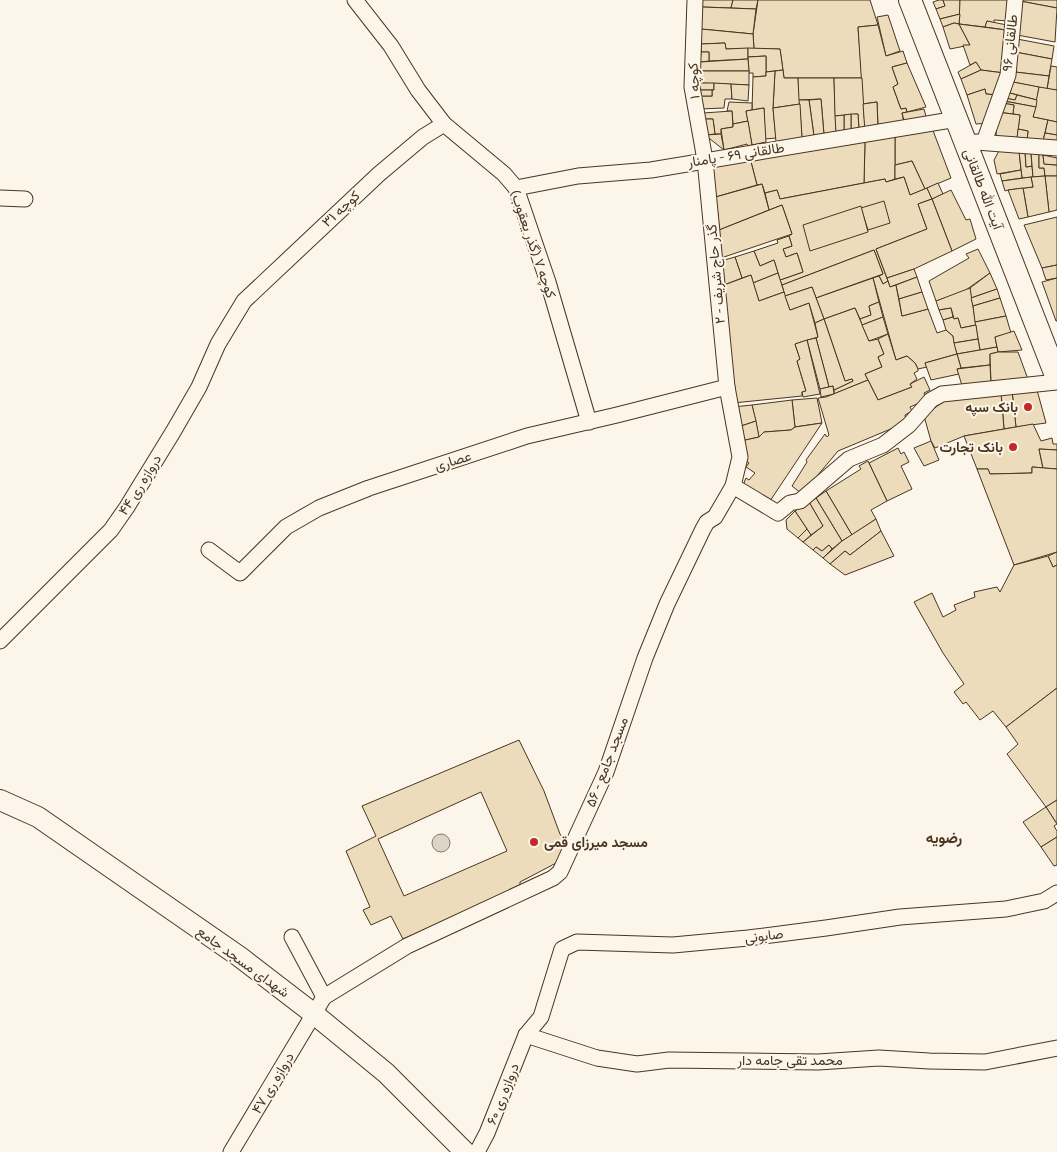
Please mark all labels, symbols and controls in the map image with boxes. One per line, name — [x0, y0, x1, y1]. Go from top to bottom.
street label: طالقانی ۹۶ — [999, 14, 1021, 72]
street label: کوچه ۱ — [685, 62, 704, 100]
street label: طالقانی ۶۹ - پامنار — [685, 139, 786, 172]
street label: آیت الله طالقانی — [960, 146, 1007, 234]
street label: کوچه ۳۱ — [319, 187, 364, 232]
street label: کوچه ۷ (گذر یعقوب) — [506, 188, 560, 301]
street label: ۲ - گذر حاج شریف — [703, 223, 731, 325]
place label: بانک سپه — [965, 399, 1018, 417]
marker: بانک سپه — [1022, 401, 1034, 413]
place label: بانک تجارت — [940, 439, 1003, 456]
marker: بانک تجارت — [1007, 441, 1019, 453]
street label: عصاری — [432, 447, 474, 475]
street label: دروازه ری ۴۴ — [115, 451, 165, 518]
street label: ۵۶ - مسجد جامع — [582, 715, 634, 810]
district label: رضویه — [926, 829, 962, 847]
place label: مسجد میرزای قمی — [544, 834, 648, 851]
marker: مسجد میرزای قمی — [528, 836, 540, 848]
street label: شهدای مسجد جامع — [192, 923, 293, 1003]
street label: صابونی — [744, 925, 785, 947]
street label: دروازه ری ۴۷ — [248, 1049, 298, 1117]
street label: محمد تقی جامه دار — [736, 1052, 843, 1069]
street label: دروازه ری ۶۰ — [483, 1060, 523, 1127]

